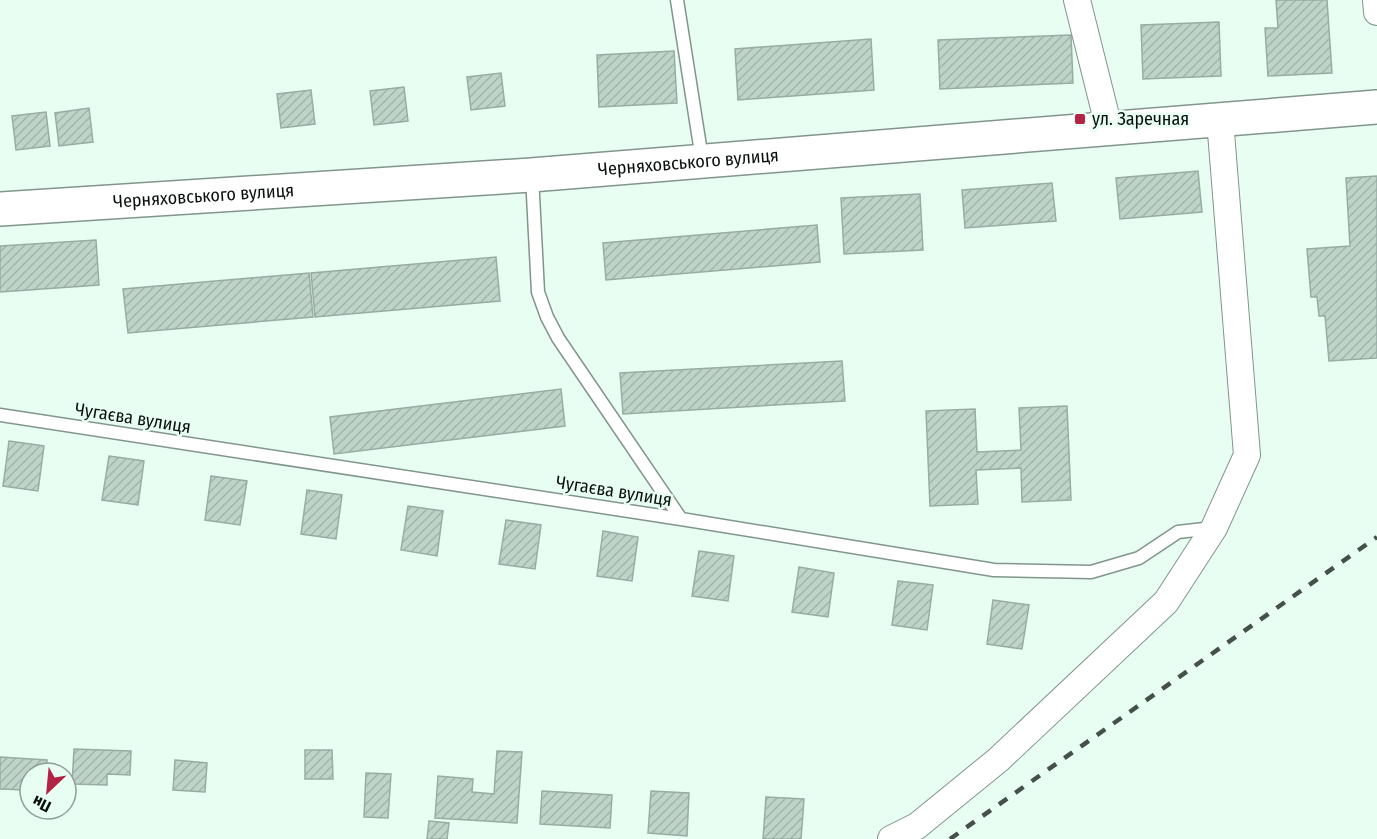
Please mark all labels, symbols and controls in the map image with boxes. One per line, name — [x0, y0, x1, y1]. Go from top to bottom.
place label: ул. Заречная — [1092, 108, 1189, 130]
marker: ул. Заречная — [1073, 112, 1087, 126]
street label: Черняховського вулиця — [597, 144, 780, 181]
street label: Черняховського вулиця — [112, 179, 295, 213]
street label: Чугаєва вулиця — [74, 398, 192, 438]
street label: Чугаєва вулиця — [555, 471, 673, 511]
north arrow — [18, 761, 78, 821]
text: Пн — [29, 792, 54, 817]

